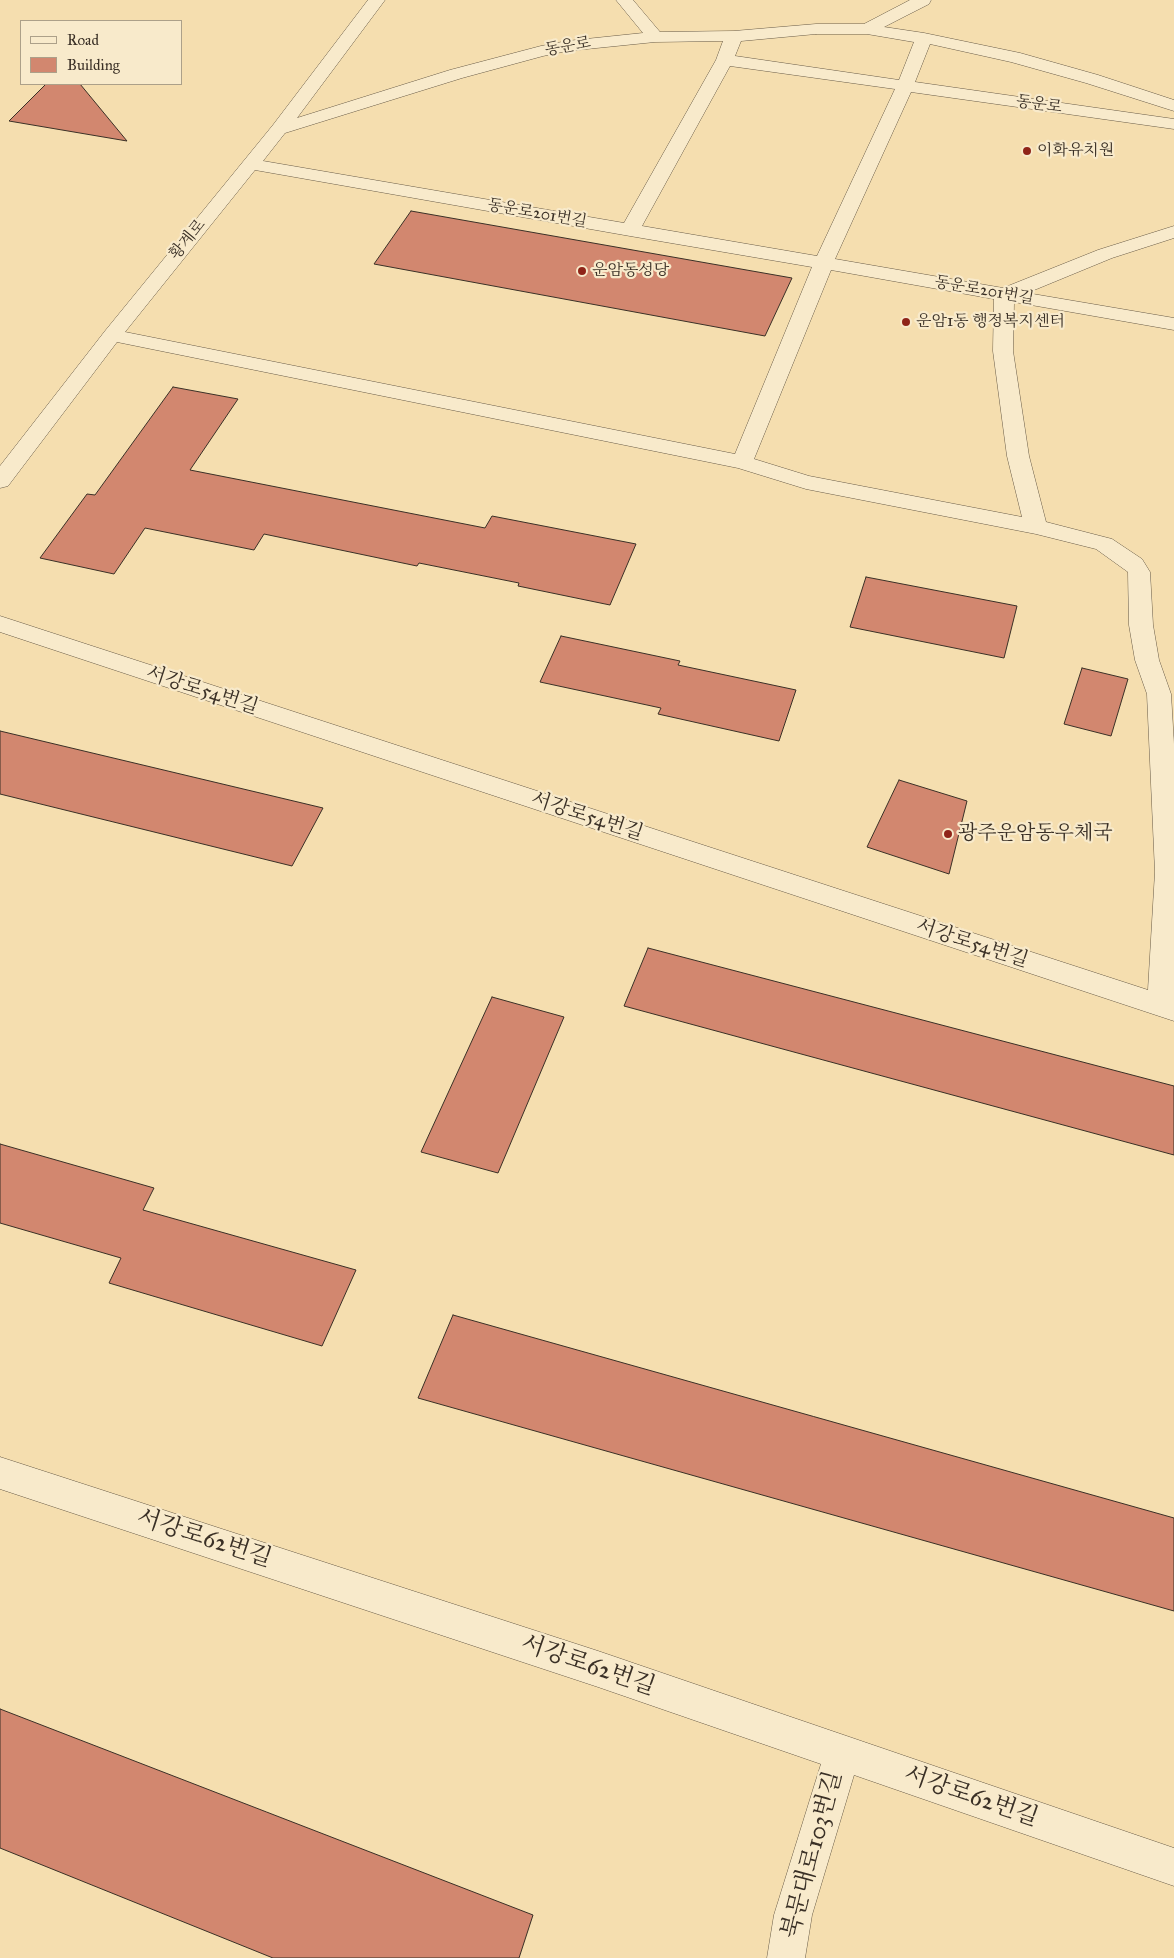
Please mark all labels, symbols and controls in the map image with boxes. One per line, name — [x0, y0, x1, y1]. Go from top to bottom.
legend — [20, 20, 182, 85]
text: Road — [67, 31, 99, 49]
street label: 동운로 — [544, 34, 592, 60]
text: Building — [67, 56, 120, 74]
street label: 동운로 — [1015, 92, 1063, 118]
place label: 이화유치원 — [1037, 141, 1114, 161]
marker: 이화유치원 — [1021, 145, 1033, 157]
street label: 동운로201번길 — [486, 196, 588, 232]
street label: 황계로 — [166, 216, 210, 264]
place label: 운암동성당 — [592, 261, 669, 281]
marker: 운암동성당 — [576, 265, 588, 277]
street label: 동운로201번길 — [933, 273, 1035, 309]
place label: 운암1동 행정복지센터 — [916, 312, 1065, 332]
marker: 운암1동 행정복지센터 — [900, 316, 912, 328]
street label: 서강로54번길 — [143, 662, 261, 720]
street label: 서강로54번길 — [528, 788, 646, 846]
place label: 광주운암동우체국 — [958, 822, 1113, 846]
marker: 광주운암동우체국 — [942, 828, 954, 840]
street label: 서강로54번길 — [913, 915, 1031, 973]
street label: 서강로62번길 — [133, 1504, 275, 1574]
street label: 서강로62번길 — [517, 1630, 659, 1702]
street label: 서강로62번길 — [900, 1761, 1042, 1833]
street label: 북문대로103번길 — [777, 1768, 849, 1942]

